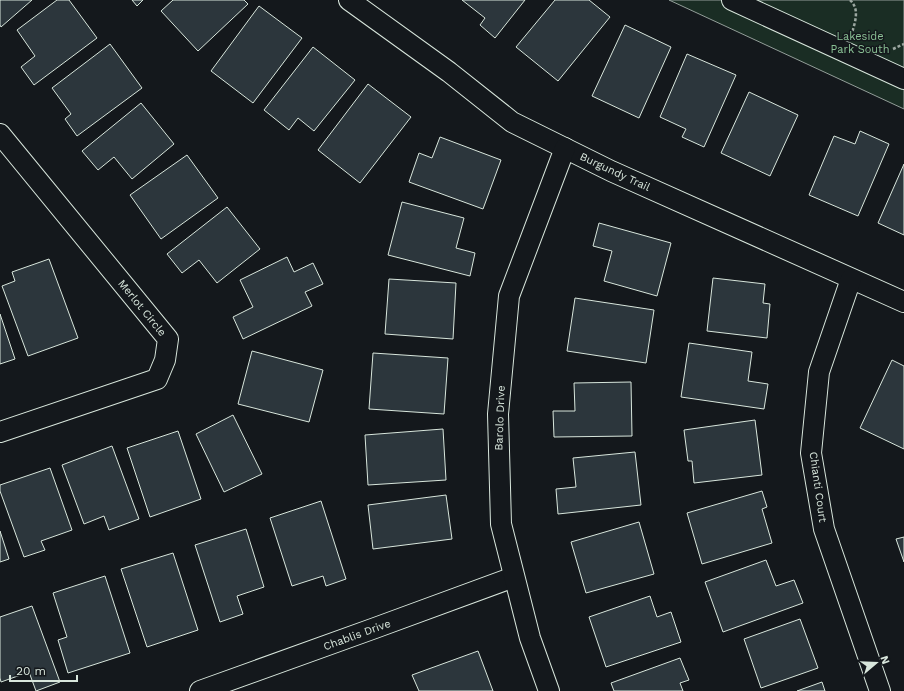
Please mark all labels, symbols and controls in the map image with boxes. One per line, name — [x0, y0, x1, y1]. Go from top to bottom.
park label: Lakeside Park South — [830, 30, 890, 56]
street label: Burgundy Trail — [578, 150, 653, 194]
street label: Merlot Circle — [115, 277, 169, 339]
street label: Barolo Drive — [492, 385, 508, 451]
street label: Chianti Court — [807, 451, 829, 524]
street label: Chablis Drive — [322, 617, 392, 653]
north arrow — [856, 643, 896, 683]
text: N — [878, 654, 892, 666]
scale bar — [10, 657, 77, 683]
text: 20 m — [16, 664, 46, 678]

